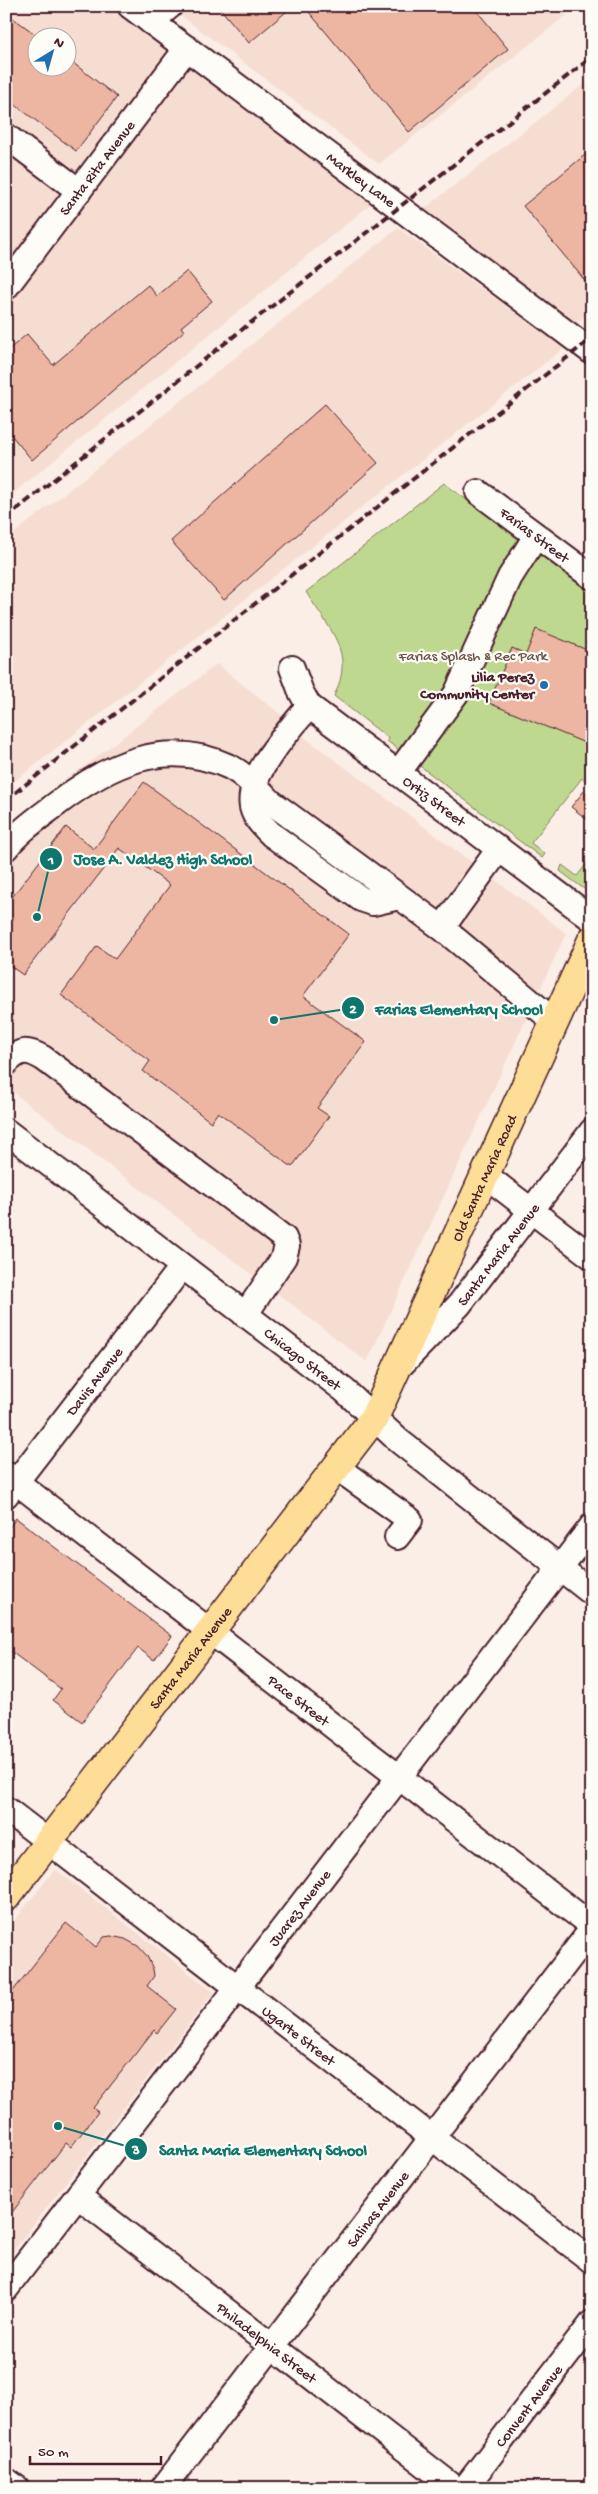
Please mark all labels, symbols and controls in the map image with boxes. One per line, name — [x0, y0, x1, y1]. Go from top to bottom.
north arrow — [28, 28, 78, 78]
text: N — [50, 34, 67, 53]
street label: Santa Rita Avenue — [56, 117, 140, 220]
street label: Markley Lane — [322, 149, 398, 213]
street label: Farias Street — [495, 504, 573, 569]
park label: Farias Splash & Rec Park — [398, 648, 549, 666]
place label: Lilia Perez Community Center — [419, 669, 536, 704]
marker: Lilia Perez Community Center — [538, 679, 550, 691]
street label: Ortiz Street — [398, 773, 470, 833]
callout: Jose A. Valdez High School — [39, 843, 262, 874]
text: 1 — [47, 852, 54, 870]
text: Jose A. Valdez High School — [73, 852, 253, 871]
callout: Farias Elementary School — [340, 992, 553, 1023]
text: 2 — [349, 1001, 357, 1019]
text: Farias Elementary School — [374, 1002, 544, 1021]
street label: Old Santa Maria Road — [449, 1111, 522, 1245]
street label: Santa Maria Avenue — [454, 1200, 545, 1310]
street label: Chicago Street — [259, 1325, 345, 1397]
street label: Davis Avenue — [63, 1344, 128, 1421]
street label: Santa Maria Avenue — [146, 1604, 237, 1714]
street label: Pace Street — [263, 1672, 334, 1732]
street label: Juarez Avenue — [265, 1867, 336, 1951]
street label: Ugarte Street — [257, 2002, 340, 2072]
callout: Santa Maria Elementary School — [124, 2134, 377, 2165]
text: 3 — [131, 2142, 140, 2160]
text: Santa Maria Elementary School — [159, 2143, 368, 2162]
street label: Salinas Avenue — [344, 2168, 414, 2252]
street label: Philadelphia Street — [211, 2299, 321, 2389]
street label: Convent Avenue — [493, 2362, 568, 2452]
scale bar — [30, 2434, 161, 2466]
text: 50 m — [38, 2444, 69, 2462]

